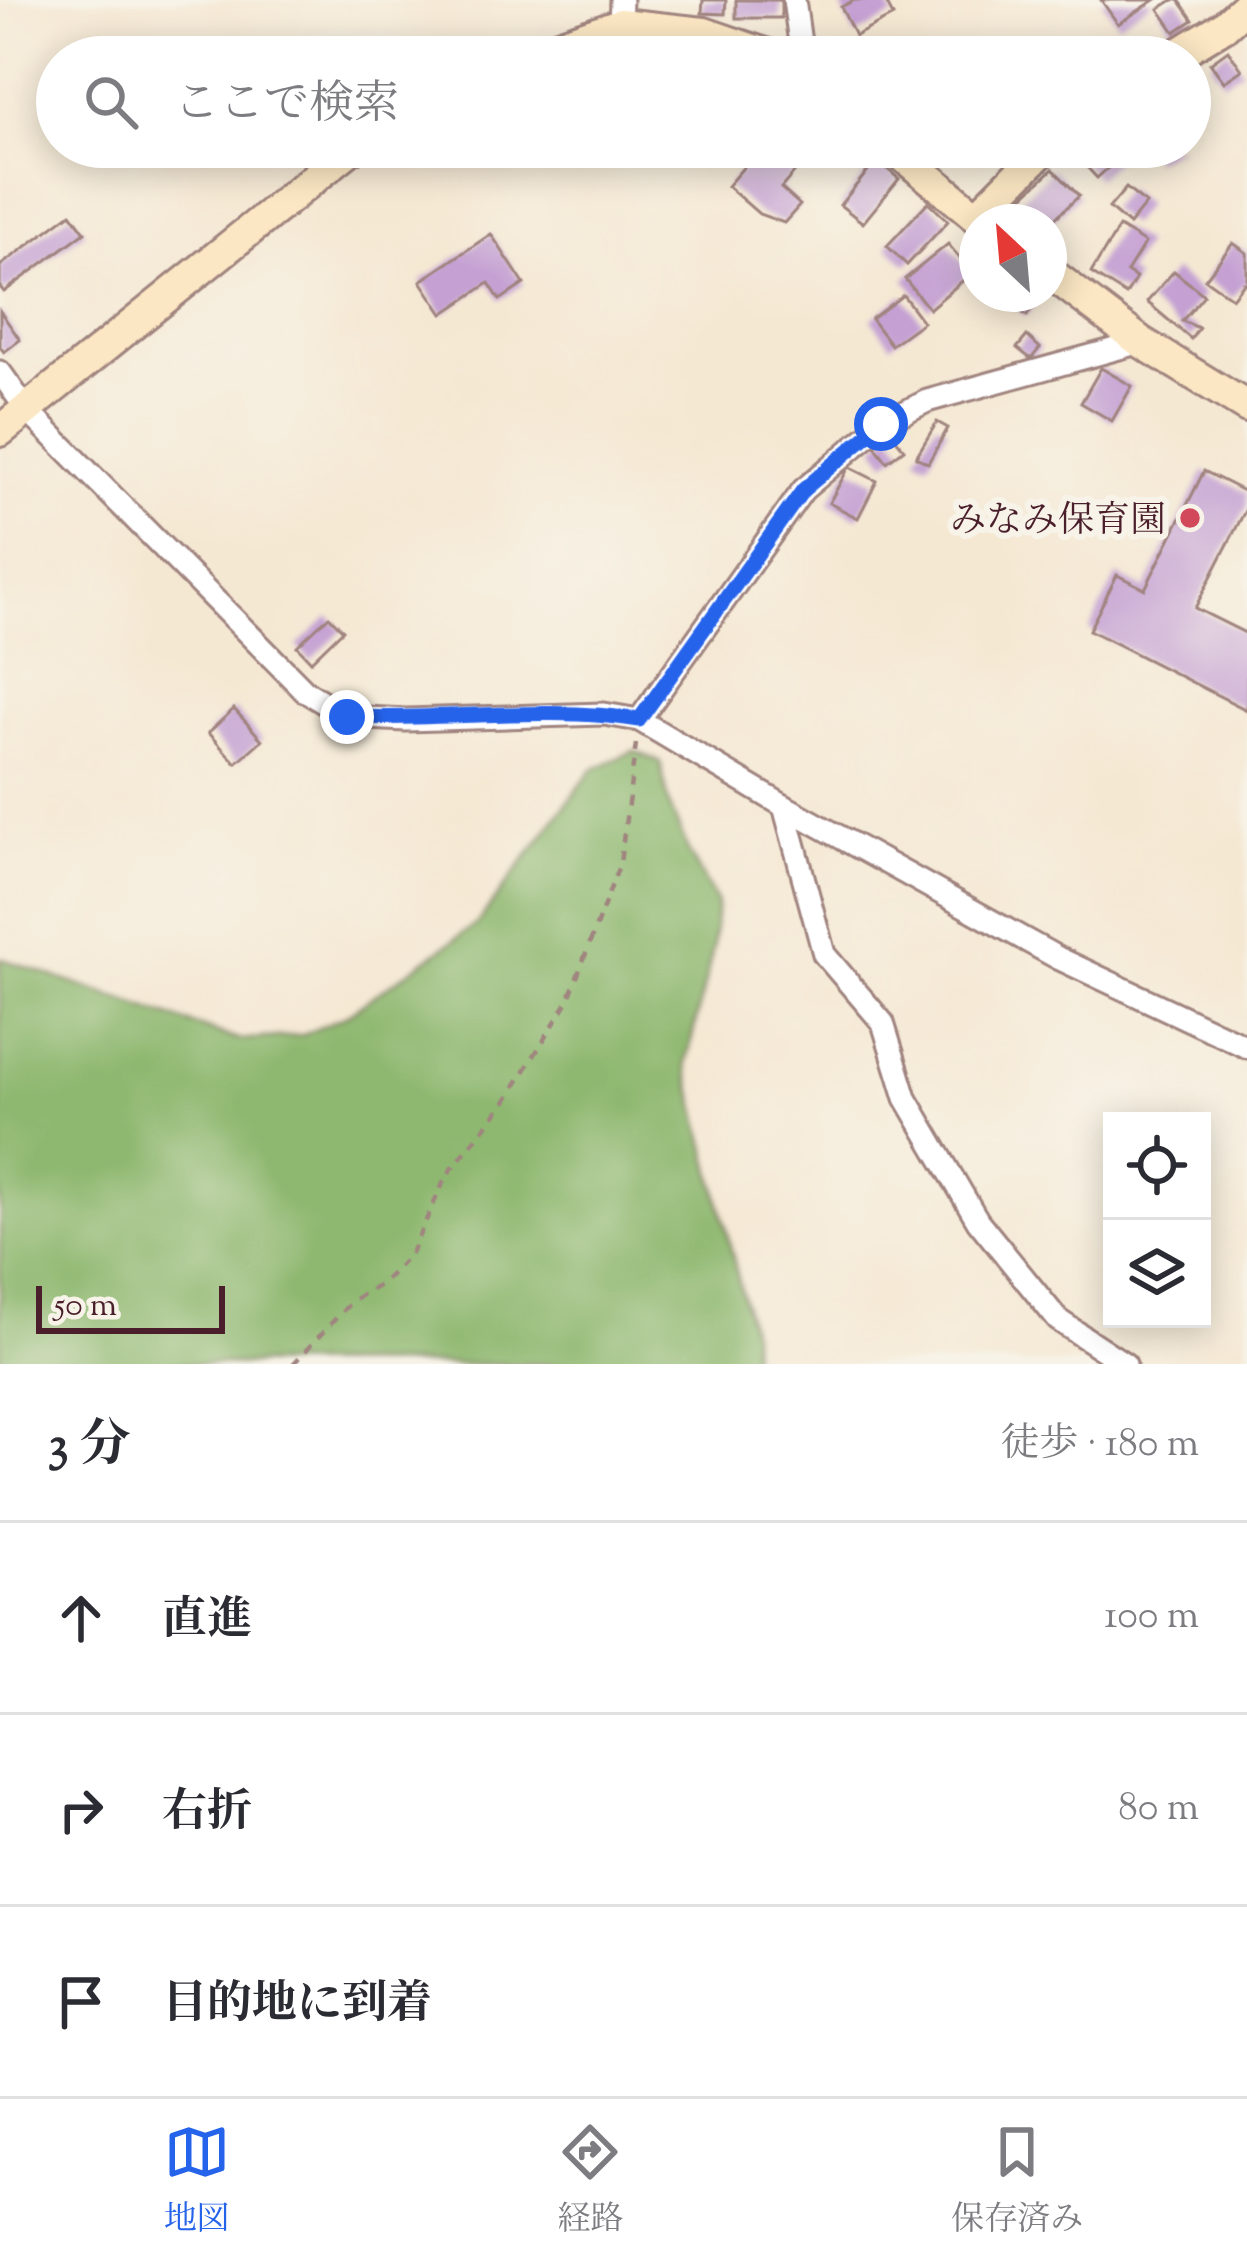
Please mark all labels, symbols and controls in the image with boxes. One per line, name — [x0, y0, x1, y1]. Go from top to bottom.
search box — [36, 36, 1211, 168]
icon: search — [78, 69, 144, 135]
text: ここで検索 — [174, 74, 399, 139]
north arrow — [959, 204, 1067, 312]
route start — [854, 397, 908, 451]
place label: みなみ保育園 — [950, 496, 1166, 548]
marker: みなみ保育園 — [1177, 505, 1203, 531]
route end — [320, 690, 374, 744]
map controls — [1103, 1112, 1211, 1328]
button: locate — [1103, 1112, 1211, 1220]
button: layers — [1103, 1220, 1211, 1328]
scale bar — [36, 1280, 225, 1333]
text: 50 m — [54, 1283, 117, 1331]
text: 3 分 — [48, 1411, 130, 1484]
text: 徒歩 · 180 m — [1001, 1418, 1199, 1474]
icon: ahead — [48, 1585, 114, 1651]
text: 直進 — [162, 1590, 252, 1655]
text: 100 m — [1104, 1590, 1199, 1646]
icon: right — [48, 1777, 114, 1843]
text: 右折 — [162, 1782, 252, 1847]
text: 80 m — [1118, 1782, 1199, 1838]
icon: arrive — [48, 1969, 114, 2035]
text: 目的地に到着 — [162, 1974, 432, 2039]
tab: 地図 — [164, 2119, 230, 2245]
tab: 経路 — [557, 2119, 623, 2245]
tab: 保存済み — [951, 2119, 1083, 2245]

